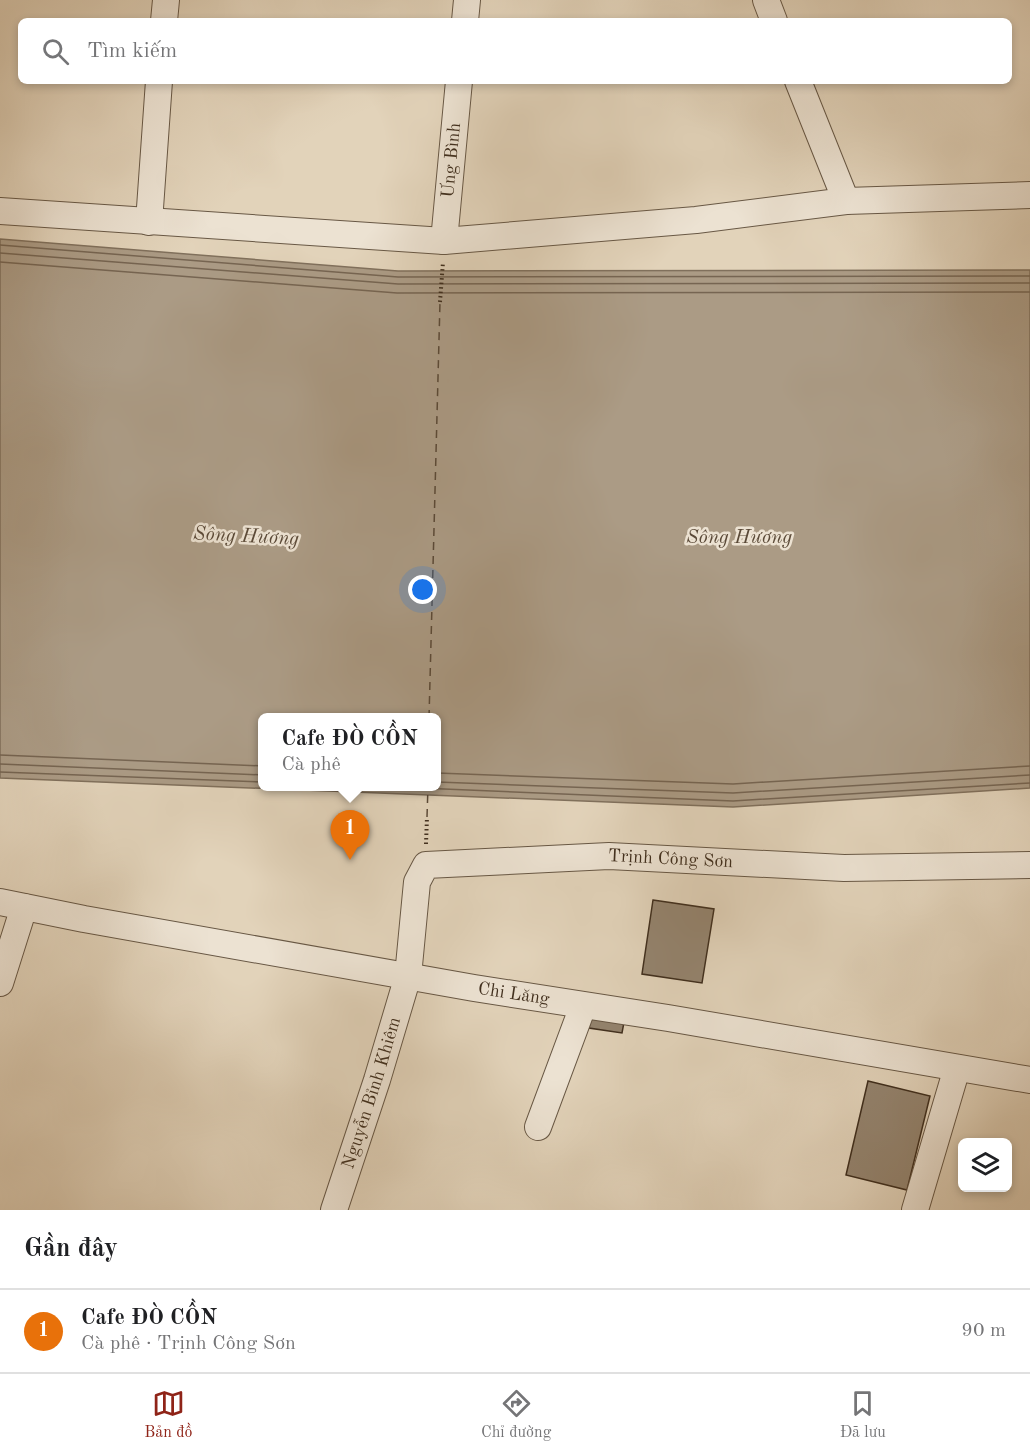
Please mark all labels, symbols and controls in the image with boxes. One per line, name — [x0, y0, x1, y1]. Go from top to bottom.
search box — [18, 18, 1012, 84]
icon: search — [39, 35, 72, 68]
text: Tìm kiếm — [87, 40, 177, 62]
street label: Ưng Bình — [437, 122, 464, 199]
water label: Sông Hương — [193, 524, 300, 550]
water label: Sông Hương — [686, 528, 792, 548]
your location — [408, 575, 437, 604]
popup — [258, 713, 441, 791]
text: Cafe ĐÒ CỒN — [281, 728, 418, 750]
text: Cà phê — [281, 755, 341, 775]
pin: 1 — [330, 810, 370, 860]
street label: Trịnh Công Sơn — [608, 847, 734, 871]
street label: Chi Lăng — [477, 980, 551, 1009]
street label: Nguyễn Bỉnh Khiêm — [339, 1015, 404, 1171]
map controls — [958, 1138, 1012, 1192]
button: layers — [958, 1138, 1012, 1192]
text: Gần đây — [24, 1236, 118, 1262]
text: Cafe ĐÒ CỒN — [81, 1307, 217, 1329]
text: 1 — [38, 1321, 49, 1341]
text: 90 m — [961, 1321, 1006, 1341]
text: Cà phê · Trịnh Công Sơn — [81, 1334, 296, 1354]
tab: Bản đồ — [144, 1387, 193, 1443]
tab: Chỉ đường — [481, 1387, 551, 1443]
tab: Đã lưu — [840, 1387, 886, 1443]

